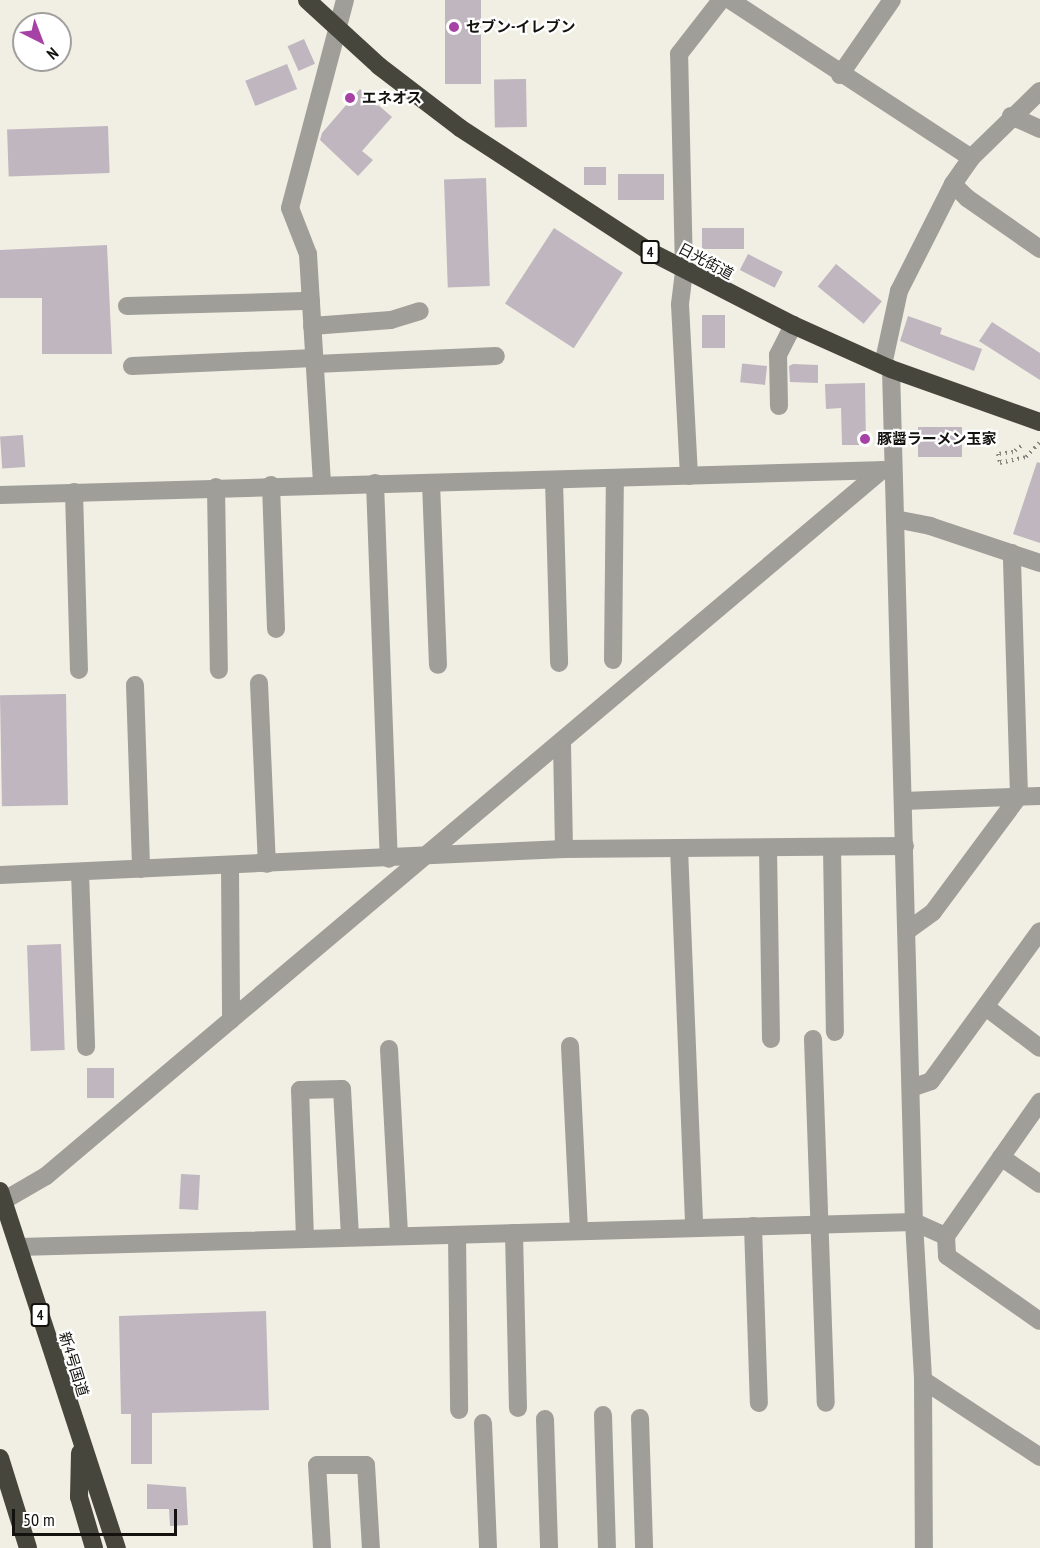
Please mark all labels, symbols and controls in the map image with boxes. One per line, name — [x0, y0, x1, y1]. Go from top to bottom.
north arrow — [12, 12, 72, 72]
place label: セブン-イレブン — [466, 18, 575, 36]
marker: セブン-イレブン — [447, 20, 461, 34]
text: N — [43, 44, 63, 64]
place label: エネオス — [362, 89, 422, 107]
marker: エネオス — [343, 91, 357, 105]
street label: 日光街道 — [675, 239, 737, 283]
road number: 4 — [640, 241, 660, 263]
place label: 豚醤ラーメン玉家 — [877, 430, 997, 448]
marker: 豚醤ラーメン玉家 — [858, 432, 872, 446]
road number: 4 — [30, 1304, 51, 1326]
street label: 新4号国道 — [56, 1329, 92, 1399]
scale bar — [15, 1497, 180, 1535]
text: 50 m — [23, 1508, 55, 1531]

